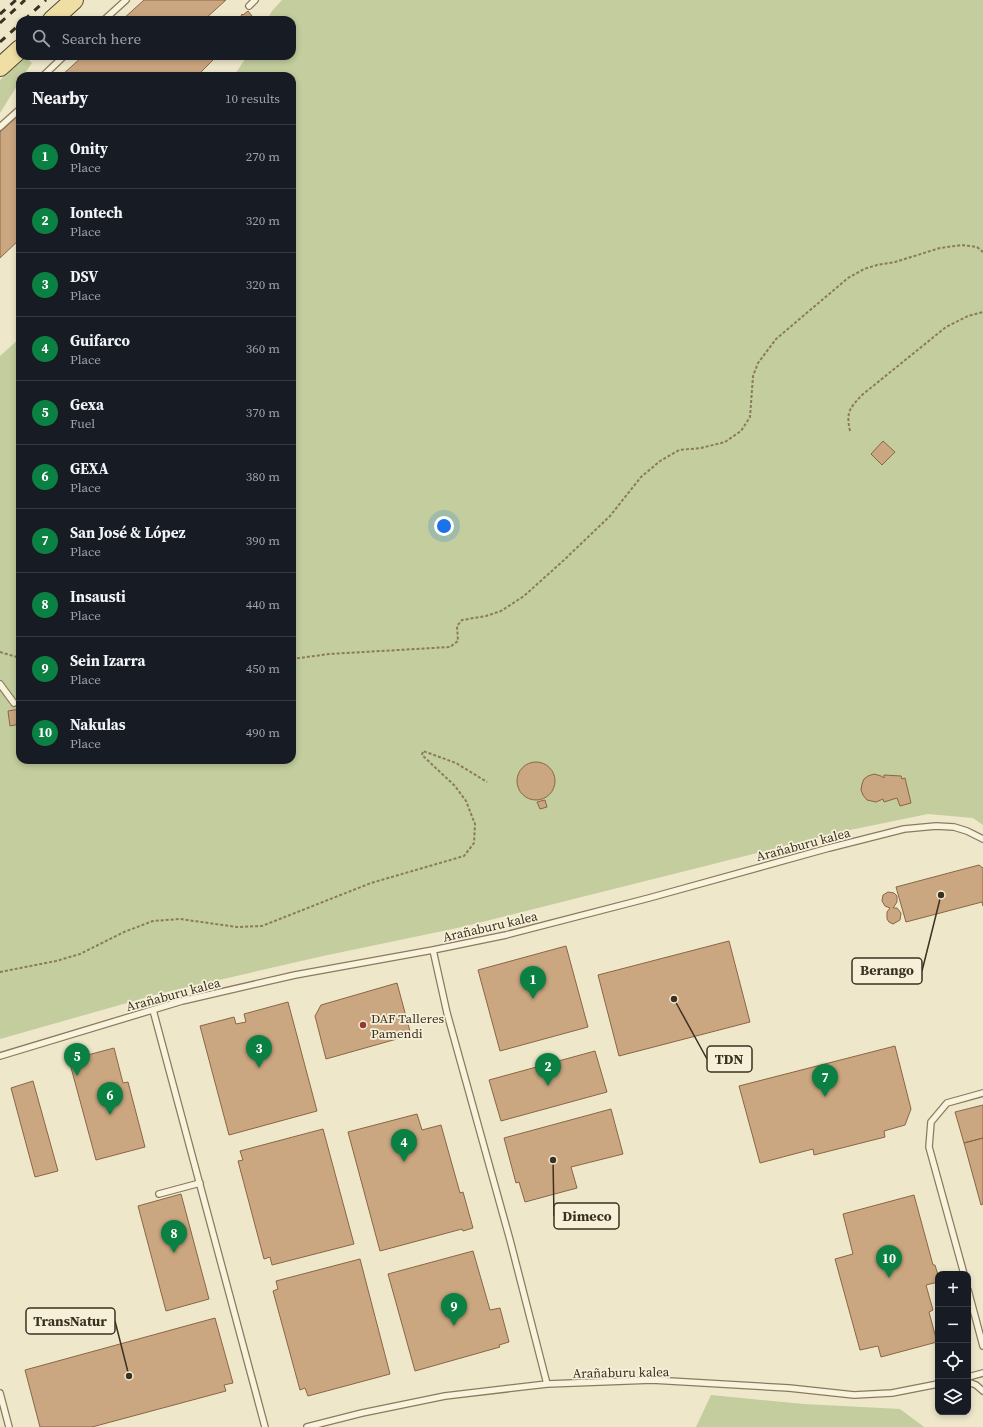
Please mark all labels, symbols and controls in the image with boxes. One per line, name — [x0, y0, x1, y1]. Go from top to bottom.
search box — [16, 16, 296, 60]
icon: search — [30, 27, 52, 49]
text: Search here — [62, 28, 141, 49]
text: Nearby — [32, 86, 88, 110]
text: 10 results — [225, 90, 280, 107]
text: Onity — [70, 138, 108, 159]
text: 1 — [41, 148, 49, 165]
text: 270 m — [246, 148, 280, 165]
text: Place — [70, 159, 101, 176]
text: Iontech — [70, 202, 123, 223]
text: 2 — [41, 212, 49, 229]
text: 320 m — [246, 212, 280, 229]
text: Place — [70, 223, 101, 240]
text: DSV — [70, 266, 98, 287]
text: 3 — [41, 276, 49, 293]
text: 320 m — [246, 276, 280, 293]
text: Place — [70, 287, 101, 304]
text: Guifarco — [70, 330, 130, 351]
text: 4 — [41, 340, 49, 357]
text: 360 m — [246, 340, 280, 357]
text: Place — [70, 351, 101, 368]
text: Gexa — [70, 394, 104, 415]
text: 5 — [41, 404, 49, 421]
text: 370 m — [246, 404, 280, 421]
text: Fuel — [70, 415, 95, 432]
text: GEXA — [70, 458, 109, 479]
text: 6 — [41, 468, 49, 485]
text: 380 m — [246, 468, 280, 485]
text: Place — [70, 479, 101, 496]
your location — [434, 516, 454, 536]
text: San José & López — [70, 522, 185, 543]
text: 7 — [41, 532, 49, 549]
text: 390 m — [246, 532, 280, 549]
text: Place — [70, 543, 101, 560]
text: Insausti — [70, 586, 126, 607]
text: 8 — [41, 596, 49, 613]
text: 440 m — [246, 596, 280, 613]
text: Place — [70, 607, 101, 624]
text: Sein Izarra — [70, 650, 145, 671]
text: 9 — [41, 660, 49, 677]
text: 450 m — [246, 660, 280, 677]
text: Place — [70, 671, 101, 688]
text: Nakulas — [70, 714, 126, 735]
text: 10 — [38, 724, 52, 741]
text: 490 m — [246, 724, 280, 741]
text: Place — [70, 735, 101, 752]
street label: Arañaburu kalea — [754, 824, 852, 865]
street label: Arañaburu kalea — [441, 907, 540, 946]
callout: Berango — [852, 958, 922, 984]
text: Berango — [860, 960, 914, 980]
pin: 1 — [520, 966, 546, 999]
street label: Arañaburu kalea — [124, 974, 222, 1015]
place label: DAF Talleres Pamendi — [371, 1010, 445, 1042]
marker: DAF Talleres Pamendi — [358, 1020, 368, 1030]
pin: 3 — [246, 1035, 272, 1068]
pin: 5 — [64, 1043, 90, 1076]
callout: TDN — [707, 1046, 752, 1072]
text: TDN — [715, 1049, 743, 1069]
pin: 2 — [535, 1053, 561, 1086]
pin: 7 — [812, 1064, 838, 1097]
pin: 6 — [97, 1082, 123, 1115]
pin: 4 — [391, 1129, 417, 1162]
callout: Dimeco — [554, 1203, 619, 1229]
text: Dimeco — [562, 1206, 612, 1226]
pin: 8 — [161, 1220, 187, 1253]
pin: 10 — [876, 1245, 902, 1278]
map controls — [935, 1271, 971, 1415]
button: + — [935, 1271, 971, 1307]
pin: 9 — [441, 1293, 467, 1326]
button: − — [935, 1307, 971, 1343]
callout: TransNatur — [26, 1308, 115, 1334]
text: TransNatur — [33, 1311, 107, 1331]
button: locate — [935, 1343, 971, 1379]
street label: Arañaburu kalea — [572, 1363, 670, 1382]
button: layers — [935, 1379, 971, 1415]

